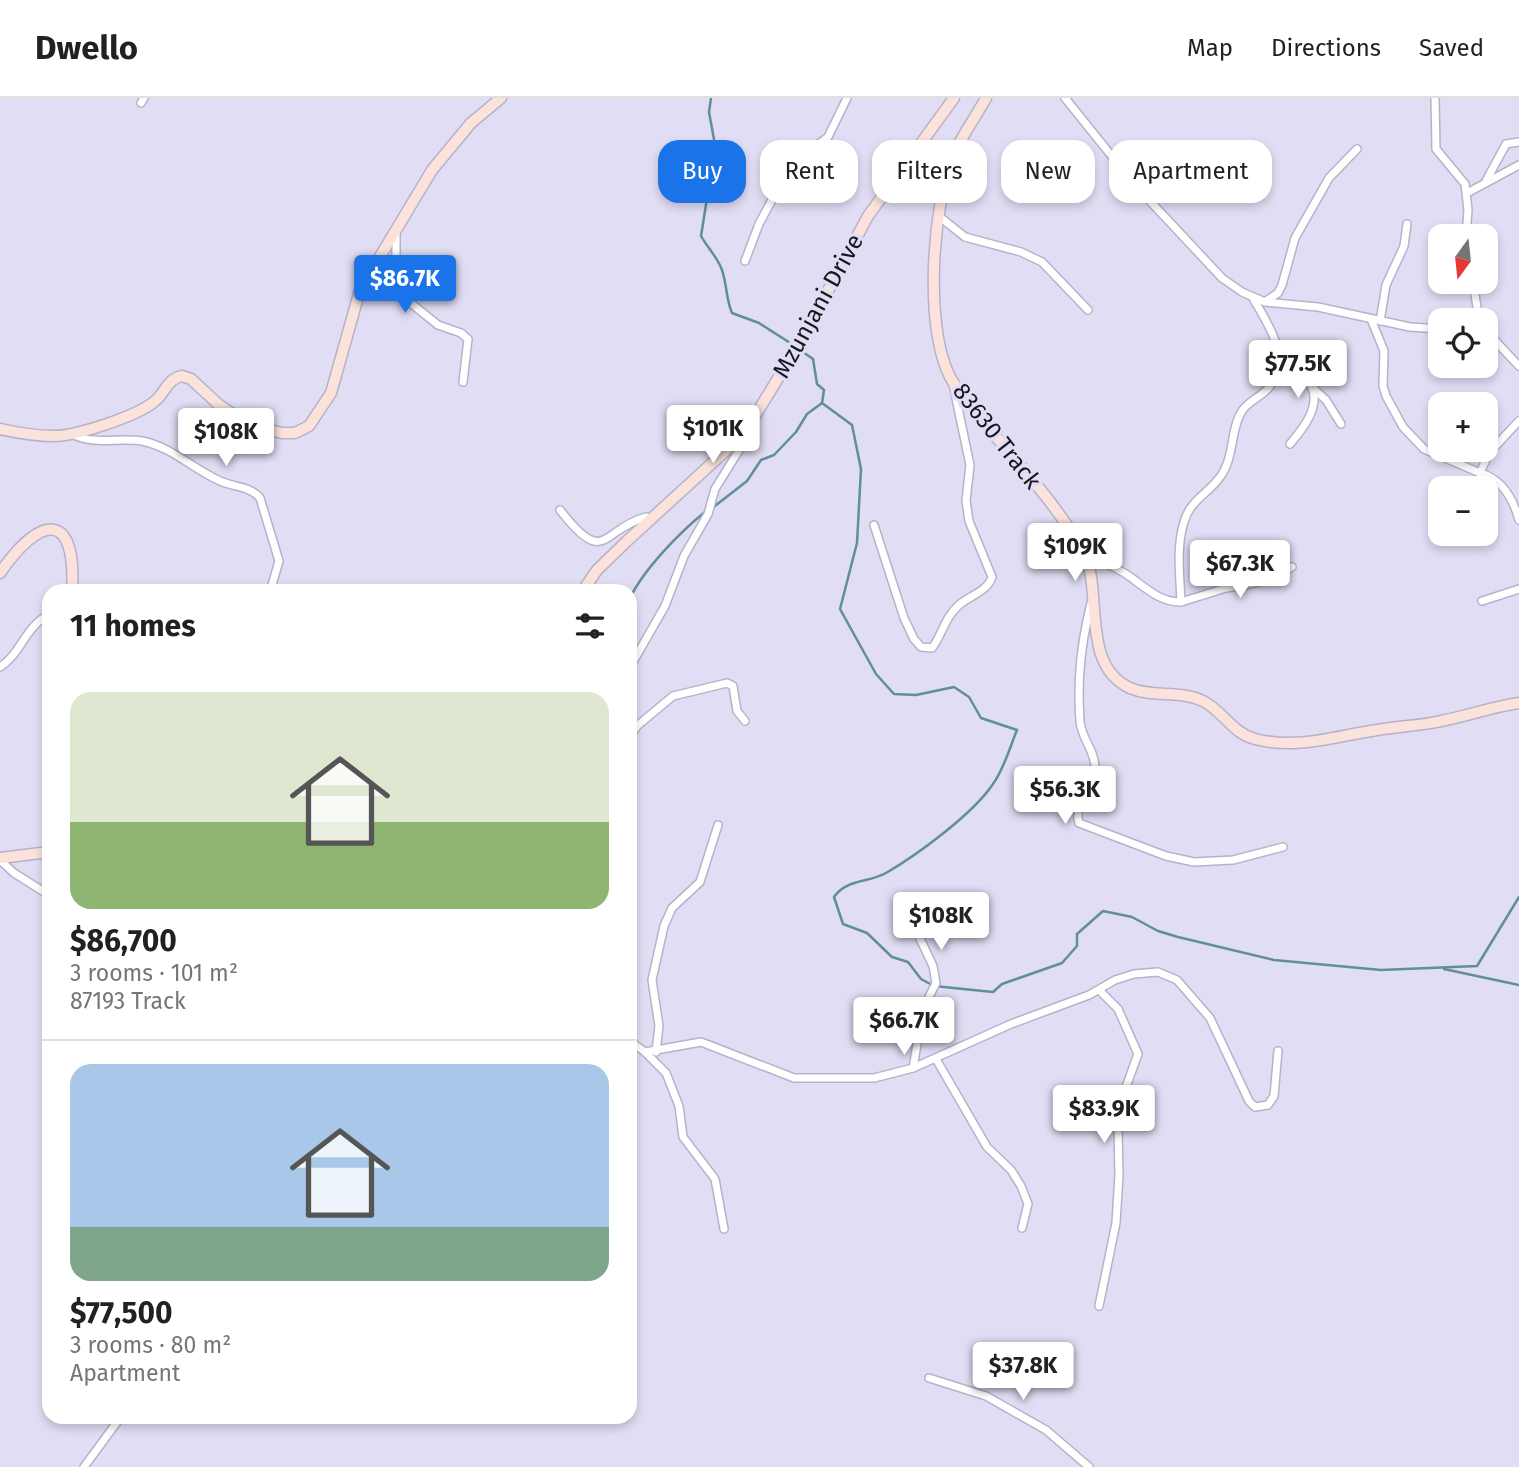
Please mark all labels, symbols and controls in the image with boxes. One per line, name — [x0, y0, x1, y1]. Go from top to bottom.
text: Dwello — [35, 28, 138, 68]
text: Map — [1187, 34, 1233, 62]
text: Directions — [1271, 34, 1381, 62]
text: Saved — [1419, 34, 1484, 62]
chip: Buy — [658, 140, 746, 203]
chip: Rent — [760, 140, 858, 203]
chip: Filters — [872, 140, 987, 203]
chip: New — [1001, 140, 1095, 203]
chip: Apartment — [1109, 140, 1272, 203]
north arrow — [1428, 224, 1498, 294]
map controls — [1428, 224, 1498, 546]
street label: Mzunjani Drive — [767, 229, 869, 383]
pin: $86.7K — [348, 256, 462, 315]
text: $86.7K — [370, 264, 440, 292]
button: locate — [1428, 308, 1498, 378]
pin: $77.5K — [1241, 341, 1355, 400]
text: $77.5K — [1265, 349, 1331, 377]
street label: 83630 Track — [947, 378, 1047, 495]
button: + — [1428, 392, 1498, 462]
pin: $101K — [664, 406, 762, 465]
pin: $108K — [177, 408, 275, 468]
text: $101K — [683, 414, 743, 442]
text: $108K — [194, 417, 258, 445]
button: − — [1428, 476, 1498, 546]
pin: $109K — [1026, 524, 1124, 583]
text: $109K — [1043, 532, 1107, 560]
pin: $67.3K — [1183, 540, 1297, 600]
text: $67.3K — [1206, 549, 1274, 577]
icon: filters — [571, 607, 609, 645]
text: 11 homes — [70, 608, 196, 644]
icon: home — [277, 738, 403, 864]
pin: $56.3K — [1008, 766, 1122, 826]
text: $56.3K — [1030, 775, 1100, 803]
pin: $108K — [892, 892, 990, 952]
text: $108K — [909, 901, 973, 929]
text: $86,700 — [70, 923, 177, 959]
text: 3 rooms · 101 m² — [70, 959, 238, 987]
text: 87193 Track — [70, 987, 186, 1015]
pin: $66.7K — [847, 998, 961, 1057]
text: $66.7K — [869, 1006, 939, 1034]
pin: $83.9K — [1047, 1086, 1161, 1145]
text: $83.9K — [1069, 1094, 1139, 1122]
icon: home — [277, 1110, 403, 1236]
text: $77,500 — [70, 1295, 173, 1331]
text: 3 rooms · 80 m² — [70, 1331, 231, 1359]
pin: $37.8K — [966, 1342, 1080, 1402]
text: $37.8K — [989, 1351, 1057, 1379]
text: Apartment — [70, 1359, 180, 1387]

